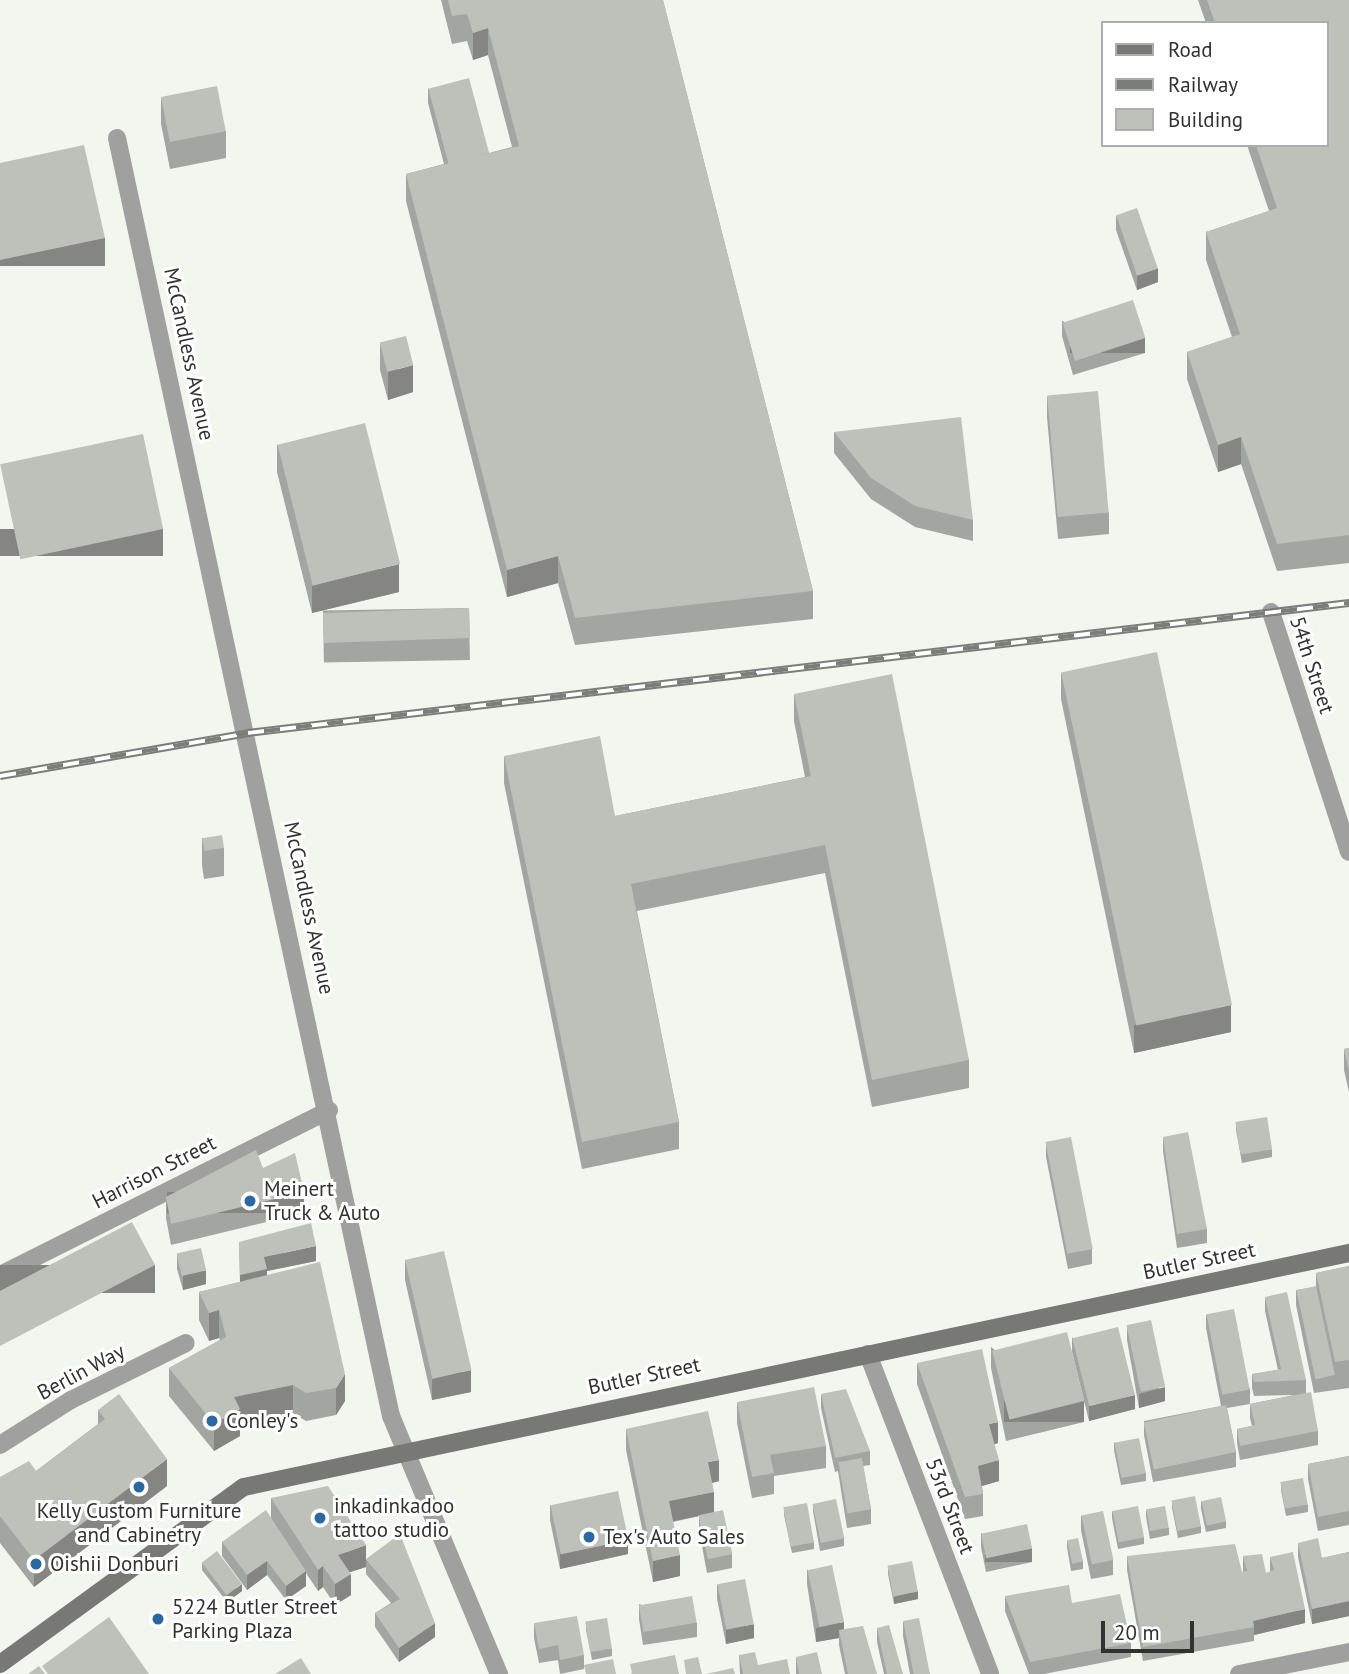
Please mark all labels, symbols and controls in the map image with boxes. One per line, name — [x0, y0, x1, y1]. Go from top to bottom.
legend — [1100, 21, 1328, 147]
text: Road — [1168, 36, 1212, 63]
text: Railway — [1168, 71, 1238, 98]
text: Building — [1168, 106, 1243, 133]
street label: McCandless Avenue — [158, 265, 220, 443]
street label: 54th Street — [1284, 613, 1340, 717]
street label: McCandless Avenue — [278, 819, 340, 997]
street label: Harrison Street — [88, 1130, 220, 1214]
place label: Meinert Truck & Auto — [264, 1176, 381, 1226]
marker: Meinert Truck & Auto — [242, 1193, 258, 1209]
street label: Butler Street — [1141, 1237, 1257, 1285]
street label: Berlin Way — [33, 1338, 129, 1406]
street label: Butler Street — [586, 1352, 702, 1400]
place label: Conley's — [226, 1408, 298, 1434]
marker: Conley's — [204, 1413, 220, 1429]
street label: 53rd Street — [920, 1455, 980, 1557]
marker: Kelly Custom Furniture and Cabinetry — [131, 1479, 147, 1495]
place label: inkadinkadoo tattoo studio — [334, 1493, 454, 1543]
place label: Kelly Custom Furniture and Cabinetry — [36, 1498, 242, 1548]
marker: inkadinkadoo tattoo studio — [312, 1510, 328, 1526]
place label: Tex's Auto Sales — [603, 1524, 745, 1550]
marker: Tex's Auto Sales — [581, 1529, 597, 1545]
place label: Oishii Donburi — [50, 1551, 179, 1577]
marker: Oishii Donburi — [28, 1556, 44, 1572]
place label: 5224 Butler Street Parking Plaza — [172, 1594, 337, 1644]
scale bar — [1104, 1608, 1197, 1652]
marker: 5224 Butler Street Parking Plaza — [150, 1611, 166, 1627]
text: 20 m — [1114, 1619, 1160, 1646]

